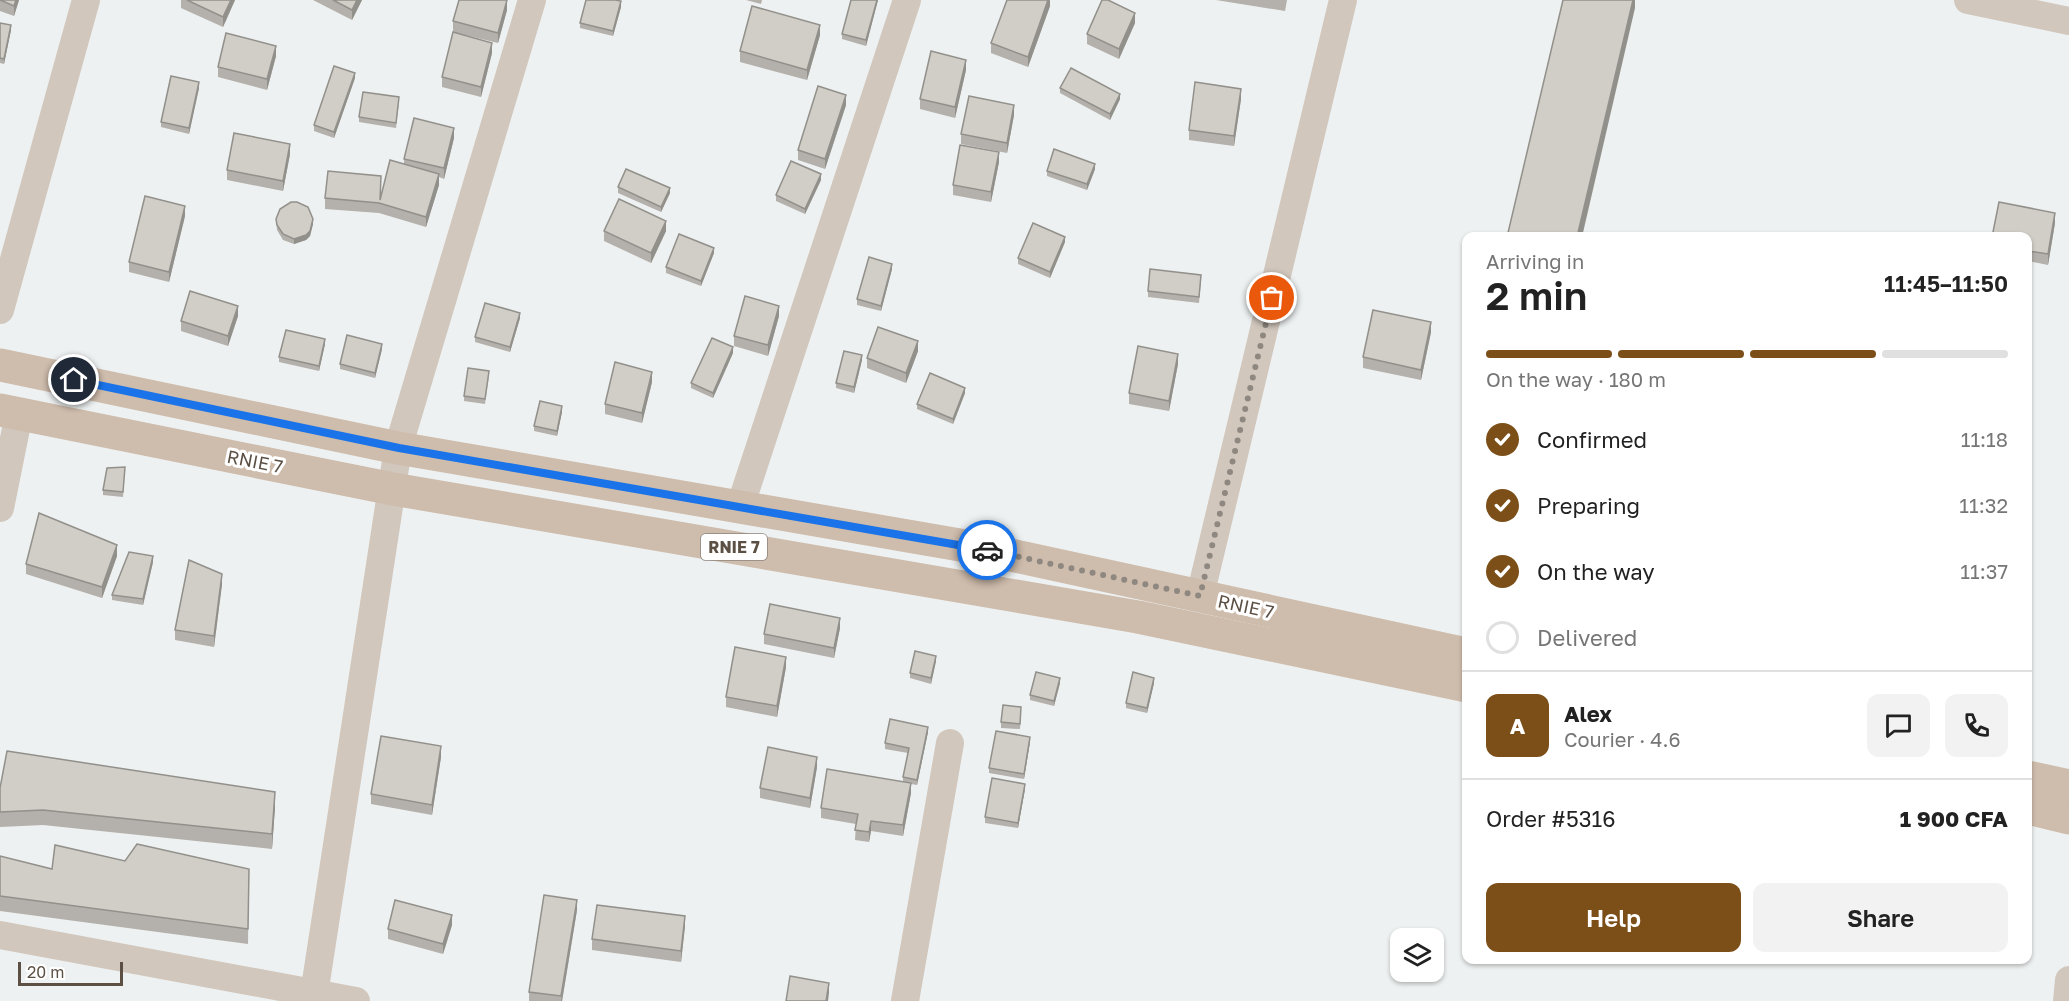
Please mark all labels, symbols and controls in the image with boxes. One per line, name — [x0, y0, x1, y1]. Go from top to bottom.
text: Arriving in — [1486, 249, 1584, 273]
text: 11:45–11:50 — [1884, 270, 2008, 297]
pin — [1246, 272, 1297, 323]
text: 2 min — [1486, 272, 1587, 319]
icon: bag — [1255, 281, 1288, 314]
pin — [48, 354, 99, 405]
icon: home — [57, 363, 90, 396]
text: On the way · 180 m — [1486, 367, 1666, 391]
icon: check — [1486, 423, 1519, 456]
text: Confirmed — [1537, 426, 1647, 453]
text: 11:18 — [1961, 427, 2008, 451]
street label: RNIE 7 — [225, 445, 285, 477]
icon: check — [1486, 489, 1519, 522]
text: Preparing — [1537, 492, 1640, 519]
text: 11:32 — [1959, 493, 2008, 517]
courier — [957, 520, 1017, 580]
road number: RNIE 7 — [701, 534, 767, 560]
icon: car — [971, 534, 1004, 567]
icon: check — [1486, 555, 1519, 588]
text: On the way — [1537, 558, 1655, 585]
text: 11:37 — [1960, 559, 2008, 583]
street label: RNIE 7 — [1216, 589, 1276, 623]
text: Delivered — [1537, 624, 1637, 651]
button: chat — [1867, 694, 1930, 757]
button: phone — [1945, 694, 2008, 757]
text: Alex — [1564, 700, 1612, 727]
text: A — [1510, 712, 1525, 739]
text: Courier · 4.6 — [1564, 727, 1681, 751]
text: Order #5316 — [1486, 805, 1616, 832]
text: 1 900 CFA — [1900, 805, 2008, 832]
button: Help — [1486, 883, 1741, 952]
button: Share — [1753, 883, 2008, 952]
map controls — [1390, 928, 1444, 982]
button: layers — [1390, 928, 1444, 982]
scale bar — [18, 959, 123, 986]
text: 20 m — [27, 962, 64, 982]

